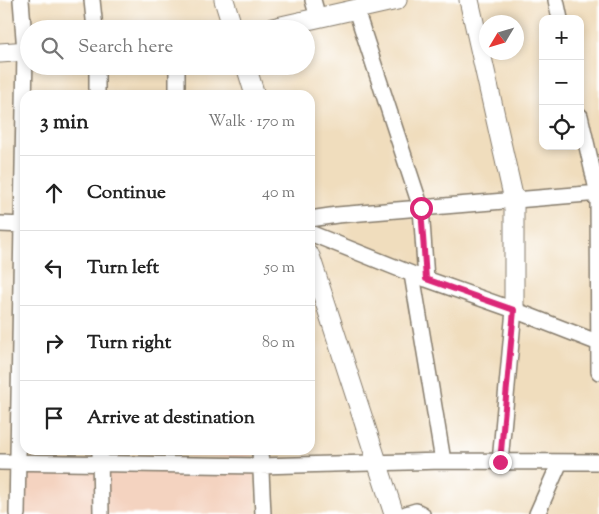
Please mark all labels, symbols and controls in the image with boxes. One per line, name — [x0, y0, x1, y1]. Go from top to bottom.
north arrow — [479, 15, 524, 60]
map controls — [539, 15, 584, 150]
button: + — [539, 15, 584, 60]
search box — [20, 20, 315, 75]
icon: search — [38, 34, 66, 62]
text: Search here — [78, 34, 173, 61]
button: − — [539, 60, 584, 105]
button: locate — [539, 105, 584, 150]
text: 3 min — [40, 108, 89, 138]
text: Walk · 170 m — [208, 111, 295, 134]
icon: ahead — [40, 179, 68, 207]
text: Continue — [87, 180, 166, 207]
text: 40 m — [262, 182, 295, 205]
route start — [410, 197, 433, 220]
icon: left — [40, 254, 68, 282]
text: Turn left — [87, 255, 159, 282]
text: 50 m — [264, 257, 295, 280]
icon: right — [40, 329, 68, 357]
text: Turn right — [87, 330, 171, 357]
text: 80 m — [262, 332, 295, 355]
icon: arrive — [40, 404, 68, 432]
text: Arrive at destination — [87, 405, 255, 432]
route end — [489, 451, 512, 474]

